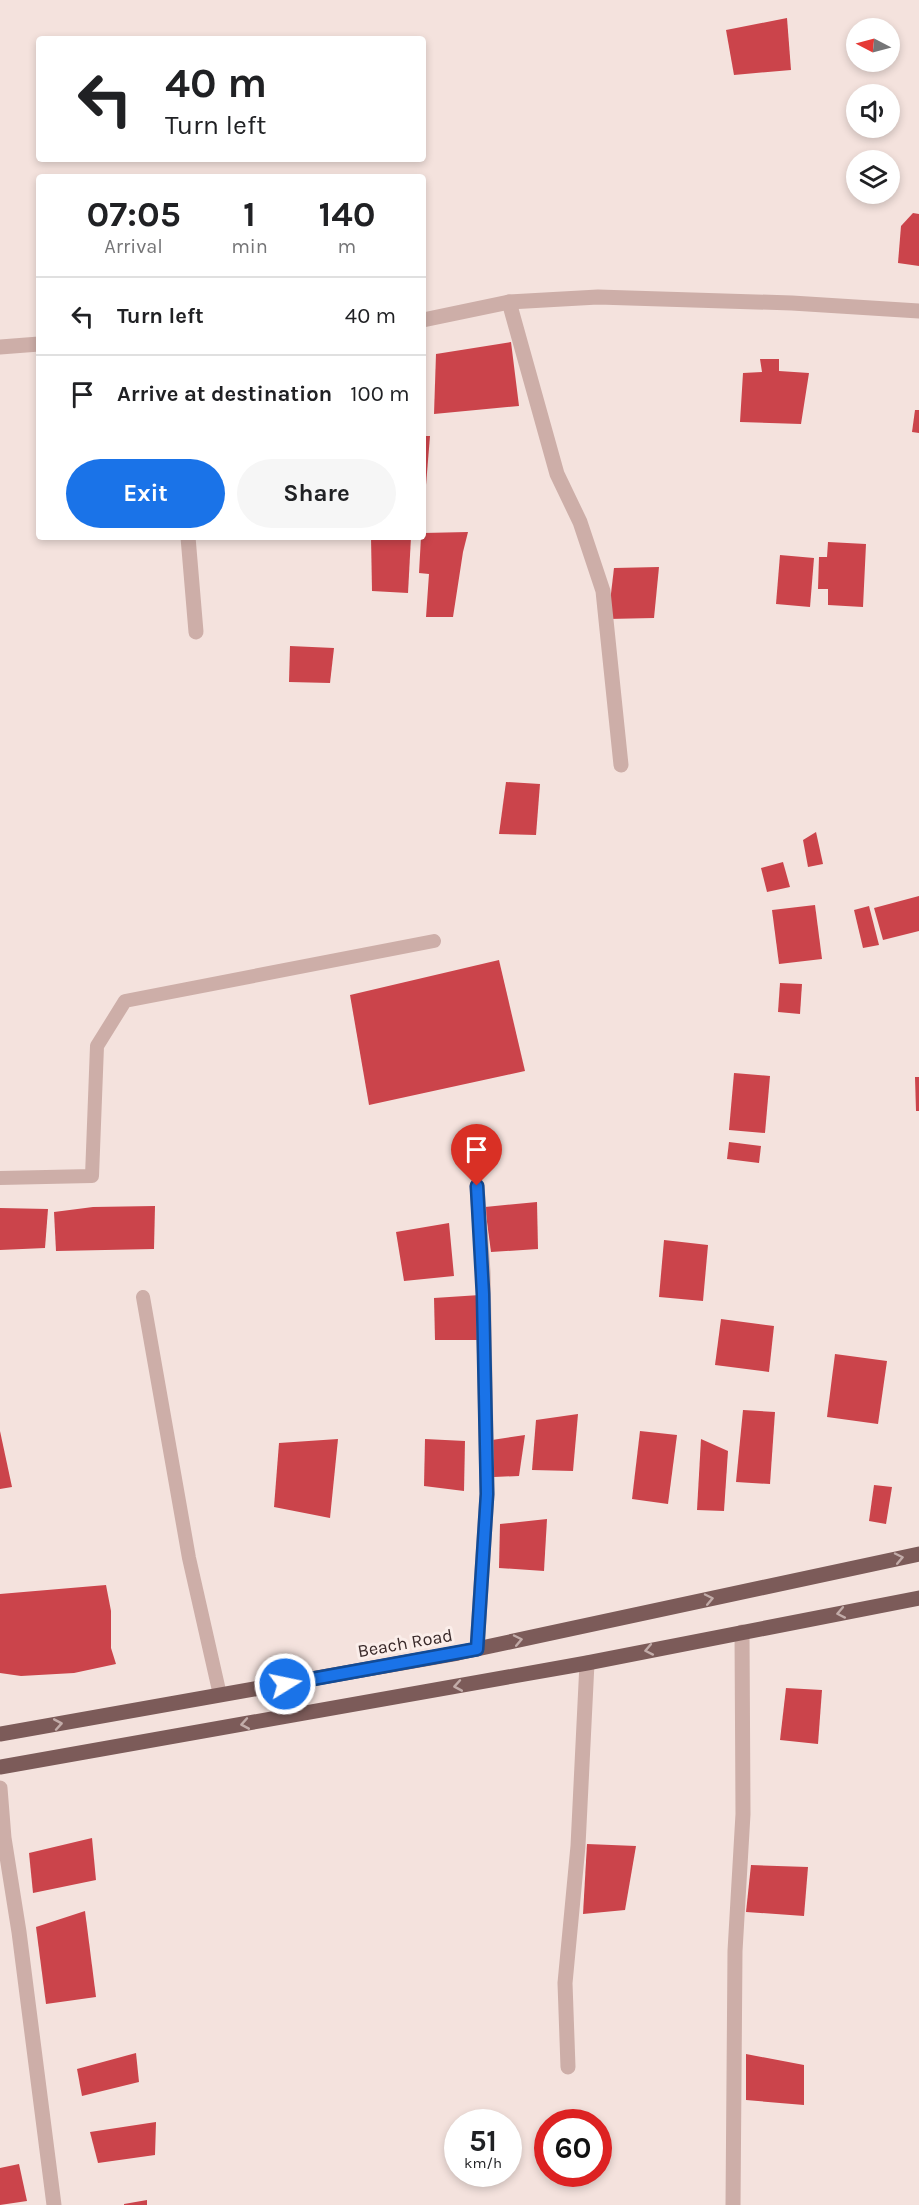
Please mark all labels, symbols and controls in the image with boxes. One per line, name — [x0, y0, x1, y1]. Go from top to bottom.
north arrow — [846, 18, 900, 72]
map controls — [846, 18, 900, 204]
text: 40 m — [165, 58, 267, 108]
icon: left — [66, 60, 144, 138]
button: sound — [846, 84, 900, 138]
text: Turn left — [165, 109, 266, 141]
button: layers — [846, 150, 900, 204]
text: 07:05 — [87, 193, 181, 235]
text: 1 — [243, 193, 256, 235]
text: 140 — [318, 193, 375, 235]
text: Arrival — [104, 235, 163, 258]
text: min — [231, 235, 268, 258]
text: m — [338, 235, 356, 258]
icon: left — [66, 300, 99, 333]
text: Turn left — [117, 303, 204, 329]
text: 40 m — [345, 303, 396, 329]
icon: arrive — [66, 378, 99, 411]
text: Arrive at destination — [117, 381, 332, 407]
text: 100 m — [350, 381, 410, 407]
button: Exit — [66, 459, 225, 528]
button: Share — [237, 459, 396, 528]
pin — [451, 1124, 502, 1186]
icon: arrive — [460, 1133, 493, 1166]
one-way arrow — [894, 1552, 904, 1565]
one-way arrow — [703, 1593, 713, 1606]
one-way arrow — [836, 1606, 846, 1619]
street label: Beach Road — [356, 1624, 454, 1662]
one-way arrow — [513, 1635, 523, 1648]
one-way arrow — [645, 1643, 655, 1656]
position arrow — [253, 1652, 317, 1716]
one-way arrow — [453, 1679, 462, 1691]
one-way arrow — [240, 1717, 250, 1729]
one-way arrow — [52, 1718, 62, 1731]
speed limit sign: 60 — [534, 2109, 612, 2187]
text: 51 — [469, 2123, 497, 2159]
text: km/h — [464, 2154, 502, 2172]

